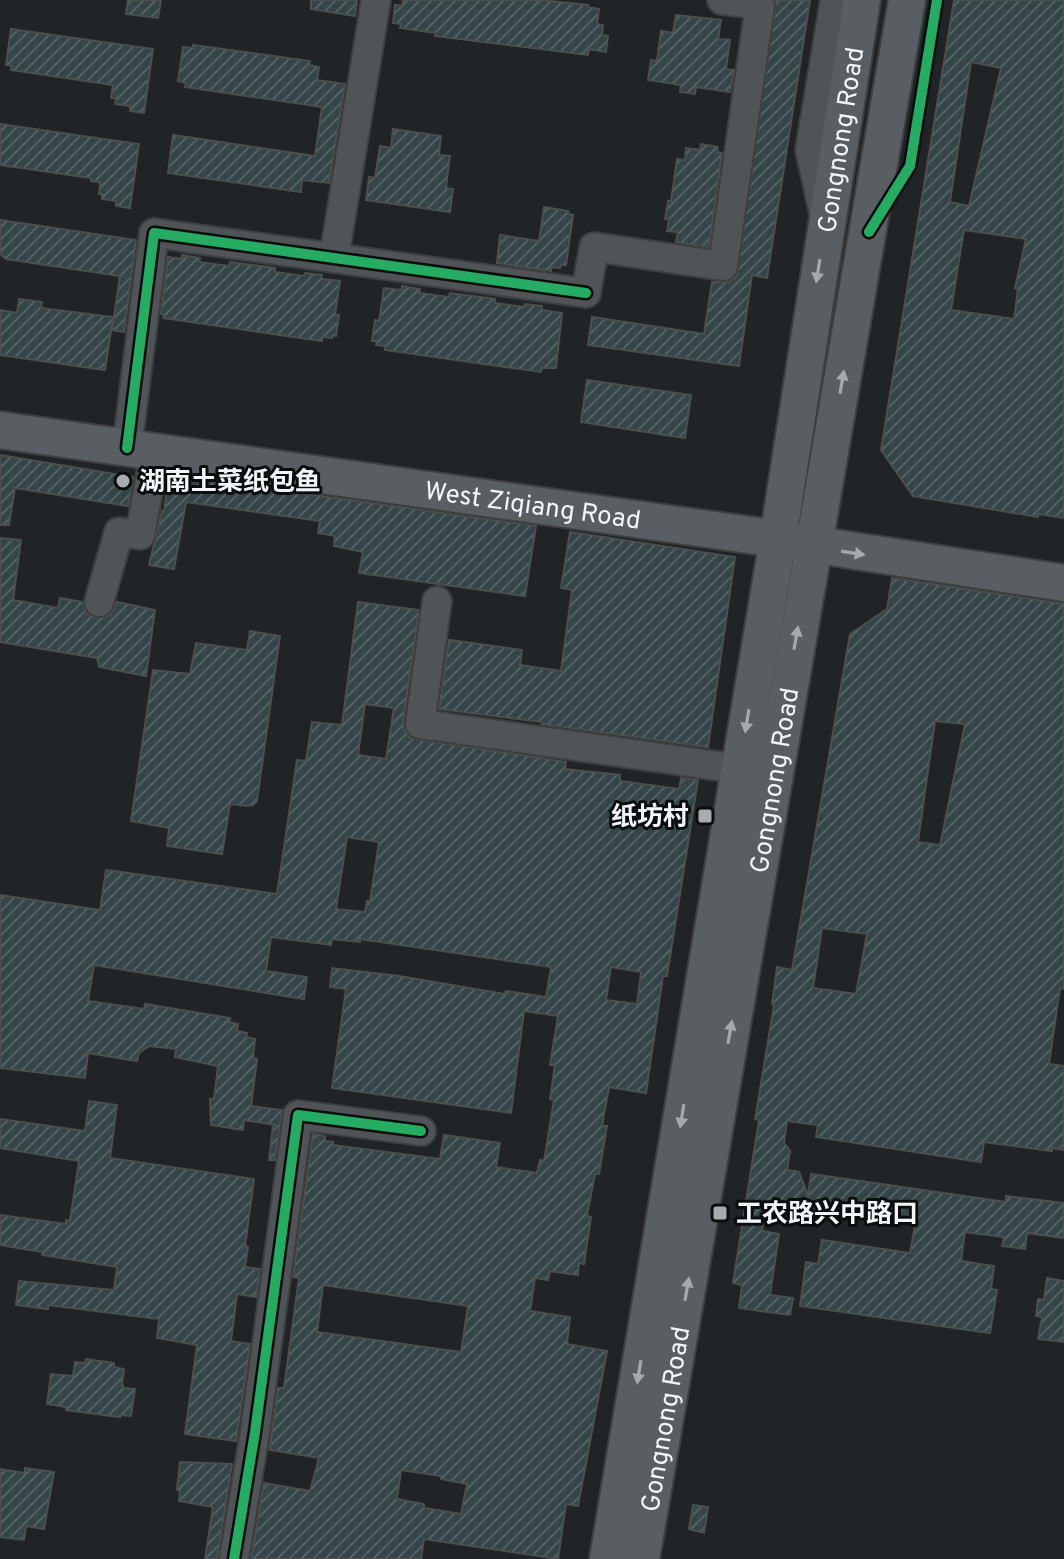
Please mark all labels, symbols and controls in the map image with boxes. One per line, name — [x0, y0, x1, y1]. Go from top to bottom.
street label: Gongnong Road — [812, 45, 873, 235]
one-way arrow — [812, 258, 824, 283]
one-way arrow — [836, 369, 848, 394]
place label: 湖南土菜纸包鱼 — [139, 467, 321, 500]
marker: 湖南土菜纸包鱼 — [114, 472, 132, 490]
street label: West Ziqiang Road — [422, 476, 643, 539]
one-way arrow — [841, 547, 866, 560]
one-way arrow — [791, 625, 803, 650]
street label: Gongnong Road — [744, 685, 808, 876]
one-way arrow — [741, 709, 753, 734]
place label: 纸坊村 — [611, 802, 689, 835]
marker: 纸坊村 — [696, 807, 714, 825]
one-way arrow — [724, 1020, 737, 1045]
one-way arrow — [675, 1103, 688, 1128]
place label: 工农路兴中路口 — [736, 1199, 918, 1232]
marker: 工农路兴中路口 — [711, 1204, 729, 1222]
one-way arrow — [681, 1276, 694, 1301]
street label: Gongnong Road — [635, 1324, 699, 1515]
one-way arrow — [632, 1360, 645, 1385]

